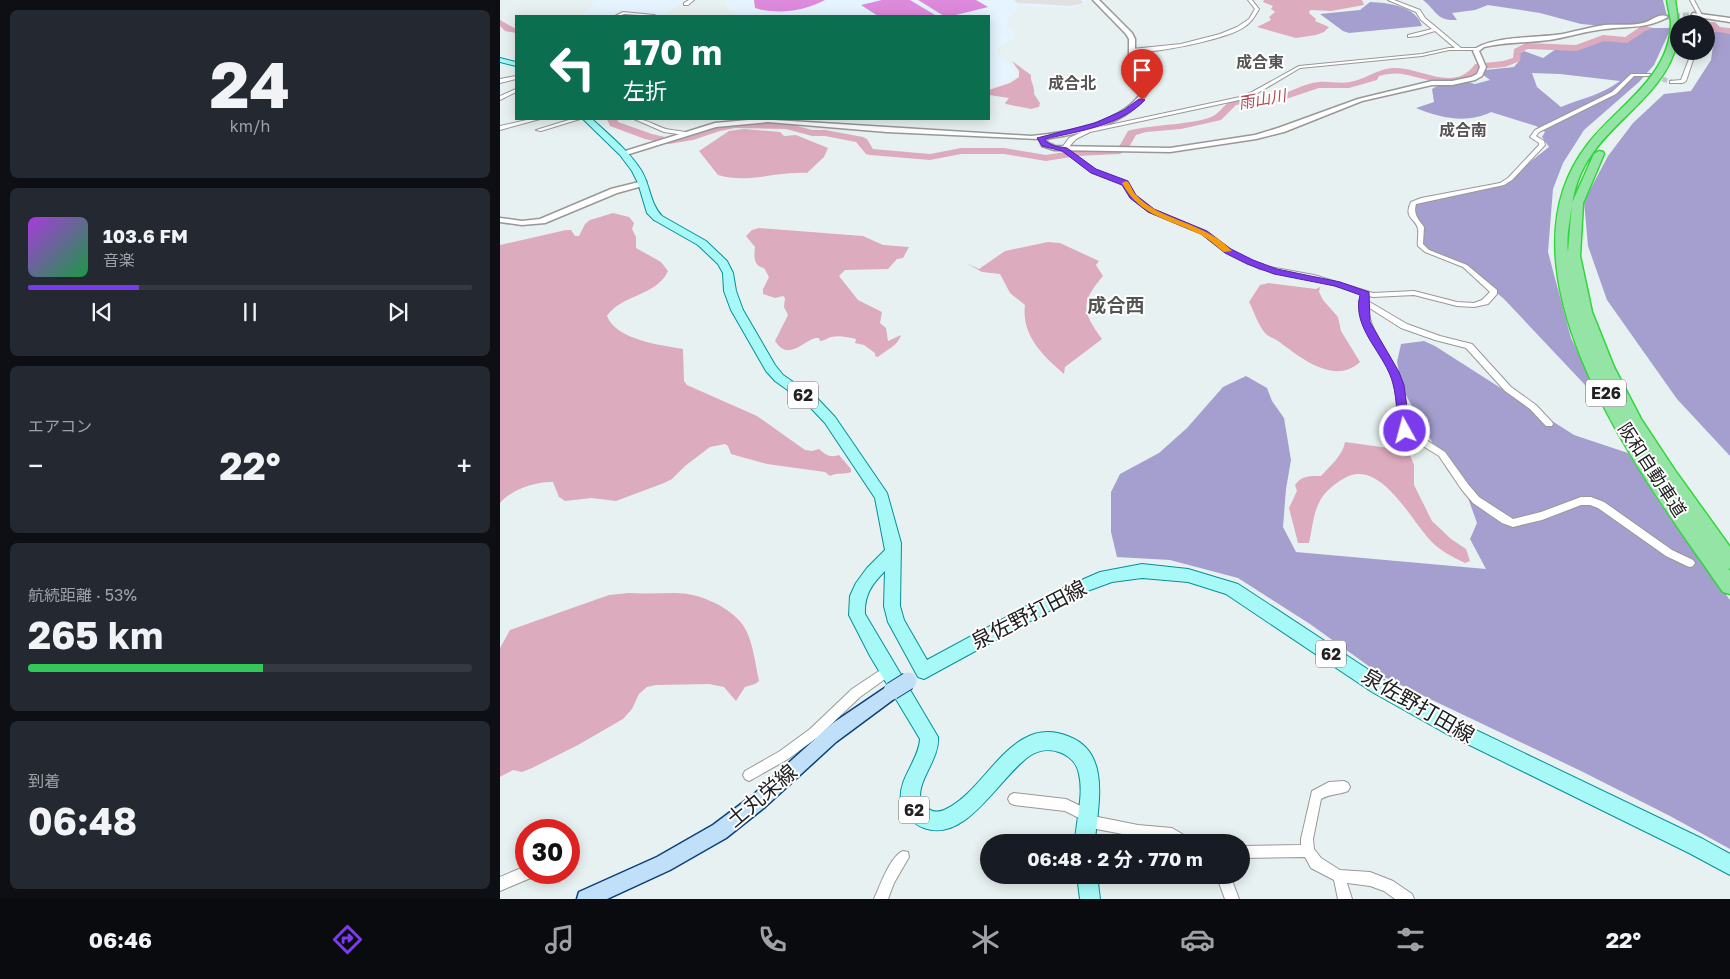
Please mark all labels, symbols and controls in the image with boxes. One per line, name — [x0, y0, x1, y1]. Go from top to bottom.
map controls — [1670, 15, 1715, 60]
button: sound — [1670, 15, 1715, 60]
text: 170 m — [623, 31, 722, 73]
icon: left — [540, 35, 605, 100]
text: 24 — [210, 44, 290, 122]
pin — [1121, 49, 1163, 100]
district label: 成合東 — [1236, 52, 1284, 72]
icon: arrive — [1128, 56, 1156, 84]
district label: 成合北 — [1048, 73, 1096, 93]
text: 左折 — [623, 77, 667, 104]
water label: 雨山川 — [1237, 85, 1289, 113]
text: km/h — [230, 116, 270, 136]
district label: 成合南 — [1439, 120, 1487, 140]
text: 103.6 FM — [103, 224, 188, 247]
text: 音楽 — [103, 250, 135, 270]
district label: 成合西 — [1087, 293, 1145, 316]
icon: previous — [88, 298, 116, 326]
icon: pause — [236, 298, 264, 326]
icon: next — [384, 298, 412, 326]
road number: E26 — [1586, 379, 1626, 406]
road number: 62 — [788, 382, 818, 408]
position arrow — [1378, 404, 1430, 456]
text: エアコン — [28, 416, 92, 436]
street label: 阪和自動車道 — [1614, 418, 1691, 521]
text: 22° — [219, 443, 281, 488]
text: − — [28, 449, 43, 482]
text: + — [457, 449, 472, 482]
street label: 泉佐野打田線 — [967, 574, 1091, 654]
text: 航続距離 · 53% — [28, 585, 137, 605]
text: 265 km — [28, 612, 163, 657]
road number: 62 — [1316, 641, 1346, 668]
street label: 泉佐野打田線 — [1357, 662, 1480, 748]
street label: 土丸栄線 — [721, 758, 802, 832]
text: 到着 — [28, 771, 60, 791]
road number: 62 — [899, 796, 929, 824]
text: 06:48 — [28, 798, 137, 843]
speed limit sign: 30 — [515, 819, 580, 884]
text: 06:48 · 2 分 · 770 m — [1027, 847, 1203, 870]
icon: directions — [330, 922, 365, 957]
icon: music — [542, 922, 577, 957]
icon: phone — [755, 922, 790, 957]
icon: climate — [968, 922, 1003, 957]
icon: car — [1180, 922, 1215, 957]
icon: filters — [1393, 922, 1428, 957]
text: 06:46 — [89, 926, 152, 953]
text: 22° — [1606, 926, 1641, 953]

